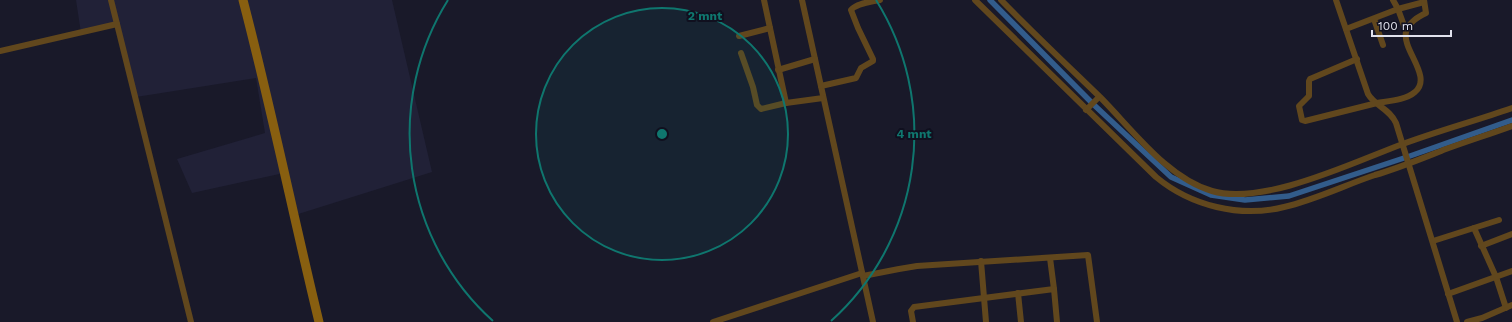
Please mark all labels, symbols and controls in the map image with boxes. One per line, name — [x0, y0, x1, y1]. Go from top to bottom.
text: 2 mnt — [688, 9, 723, 23]
scale bar — [1372, 12, 1451, 38]
text: 100 m — [1378, 19, 1413, 33]
centre of rings — [655, 127, 669, 141]
text: 4 mnt — [896, 127, 932, 141]

